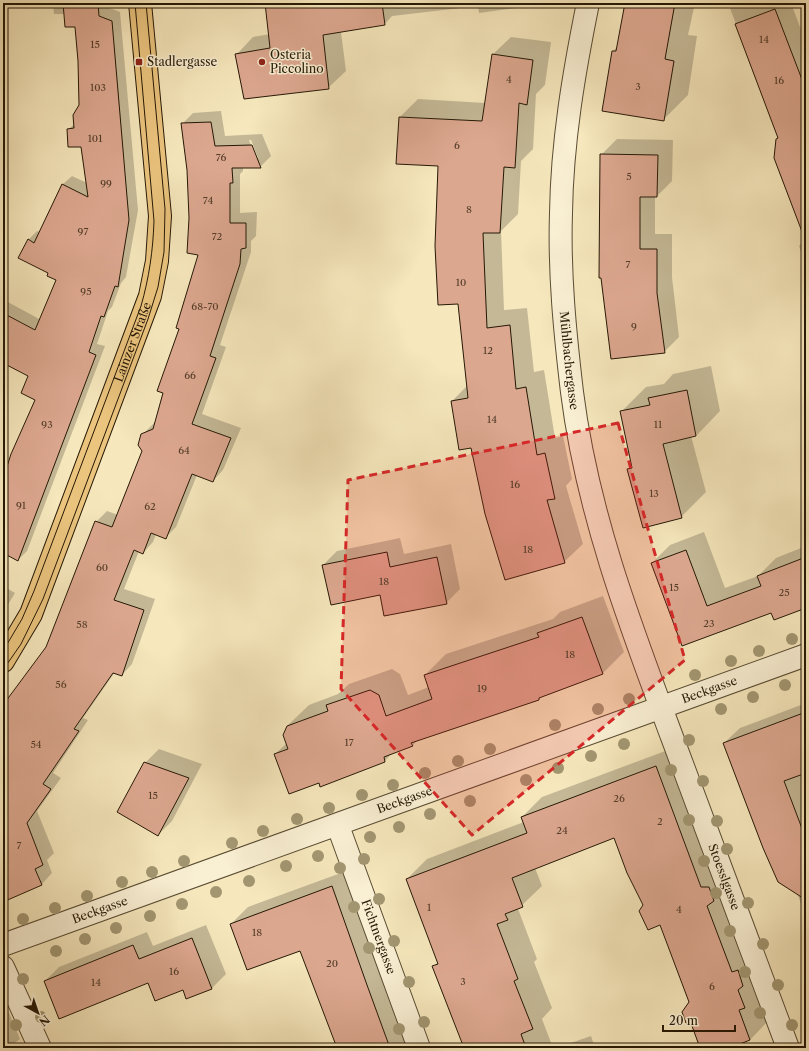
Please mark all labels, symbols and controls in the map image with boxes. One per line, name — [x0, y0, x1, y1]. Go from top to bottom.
house number: 14 — [759, 33, 769, 46]
house number: 15 — [90, 38, 100, 51]
place label: Osteria Piccolino — [270, 47, 324, 76]
place label: Stadlergasse — [147, 54, 217, 69]
marker: Stadlergasse — [134, 57, 144, 67]
marker: Osteria Piccolino — [257, 57, 267, 67]
house number: 4 — [506, 73, 512, 86]
house number: 16 — [774, 74, 784, 87]
house number: 3 — [635, 80, 641, 93]
house number: 103 — [90, 81, 106, 94]
house number: 101 — [88, 132, 103, 145]
house number: 6 — [454, 139, 460, 152]
house number: 76 — [216, 151, 226, 164]
house number: 5 — [626, 170, 632, 183]
house number: 99 — [100, 177, 112, 190]
house number: 74 — [203, 194, 213, 207]
house number: 8 — [466, 203, 472, 216]
house number: 97 — [78, 225, 88, 238]
house number: 72 — [212, 230, 223, 243]
house number: 7 — [626, 258, 631, 271]
house number: 10 — [456, 276, 466, 289]
house number: 95 — [80, 285, 92, 298]
street label: Lainzer Straße — [110, 300, 154, 384]
house number: 68-70 — [191, 300, 219, 313]
street label: Mühlbachergasse — [557, 311, 582, 411]
house number: 9 — [631, 320, 637, 333]
house number: 12 — [483, 344, 493, 357]
house number: 66 — [184, 369, 196, 382]
house number: 14 — [487, 413, 497, 426]
house number: 93 — [41, 418, 53, 431]
house number: 11 — [654, 418, 663, 431]
house number: 64 — [178, 444, 190, 457]
house number: 16 — [510, 478, 520, 491]
house number: 13 — [649, 487, 659, 500]
house number: 91 — [16, 499, 27, 512]
house number: 62 — [144, 500, 156, 513]
house number: 18 — [523, 543, 533, 556]
house number: 60 — [96, 561, 108, 574]
house number: 18 — [379, 575, 389, 588]
house number: 15 — [669, 581, 679, 594]
house number: 25 — [778, 586, 790, 599]
house number: 23 — [703, 617, 715, 630]
house number: 58 — [76, 618, 88, 631]
house number: 18 — [565, 648, 575, 661]
street label: Beckgasse — [679, 672, 739, 706]
house number: 56 — [55, 678, 67, 691]
house number: 19 — [477, 682, 487, 695]
house number: 17 — [344, 736, 354, 749]
house number: 54 — [30, 738, 42, 751]
street label: Beckgasse — [375, 782, 435, 816]
house number: 15 — [148, 789, 158, 802]
house number: 26 — [613, 792, 625, 805]
house number: 2 — [657, 815, 663, 828]
house number: 24 — [556, 824, 568, 837]
house number: 7 — [17, 839, 22, 852]
street label: Stoesslgasse — [705, 842, 744, 912]
street label: Beckgasse — [70, 893, 130, 926]
street label: Fichtnergasse — [358, 897, 400, 976]
house number: 1 — [427, 901, 432, 914]
house number: 4 — [676, 903, 682, 916]
house number: 18 — [252, 926, 262, 939]
house number: 20 — [326, 957, 338, 970]
house number: 16 — [169, 965, 179, 978]
house number: 3 — [460, 975, 466, 988]
house number: 14 — [91, 976, 101, 989]
house number: 6 — [709, 980, 715, 993]
north arrow — [18, 993, 58, 1033]
scale bar — [663, 1007, 735, 1033]
text: N — [36, 1012, 53, 1029]
text: 20 m — [669, 1013, 698, 1028]

